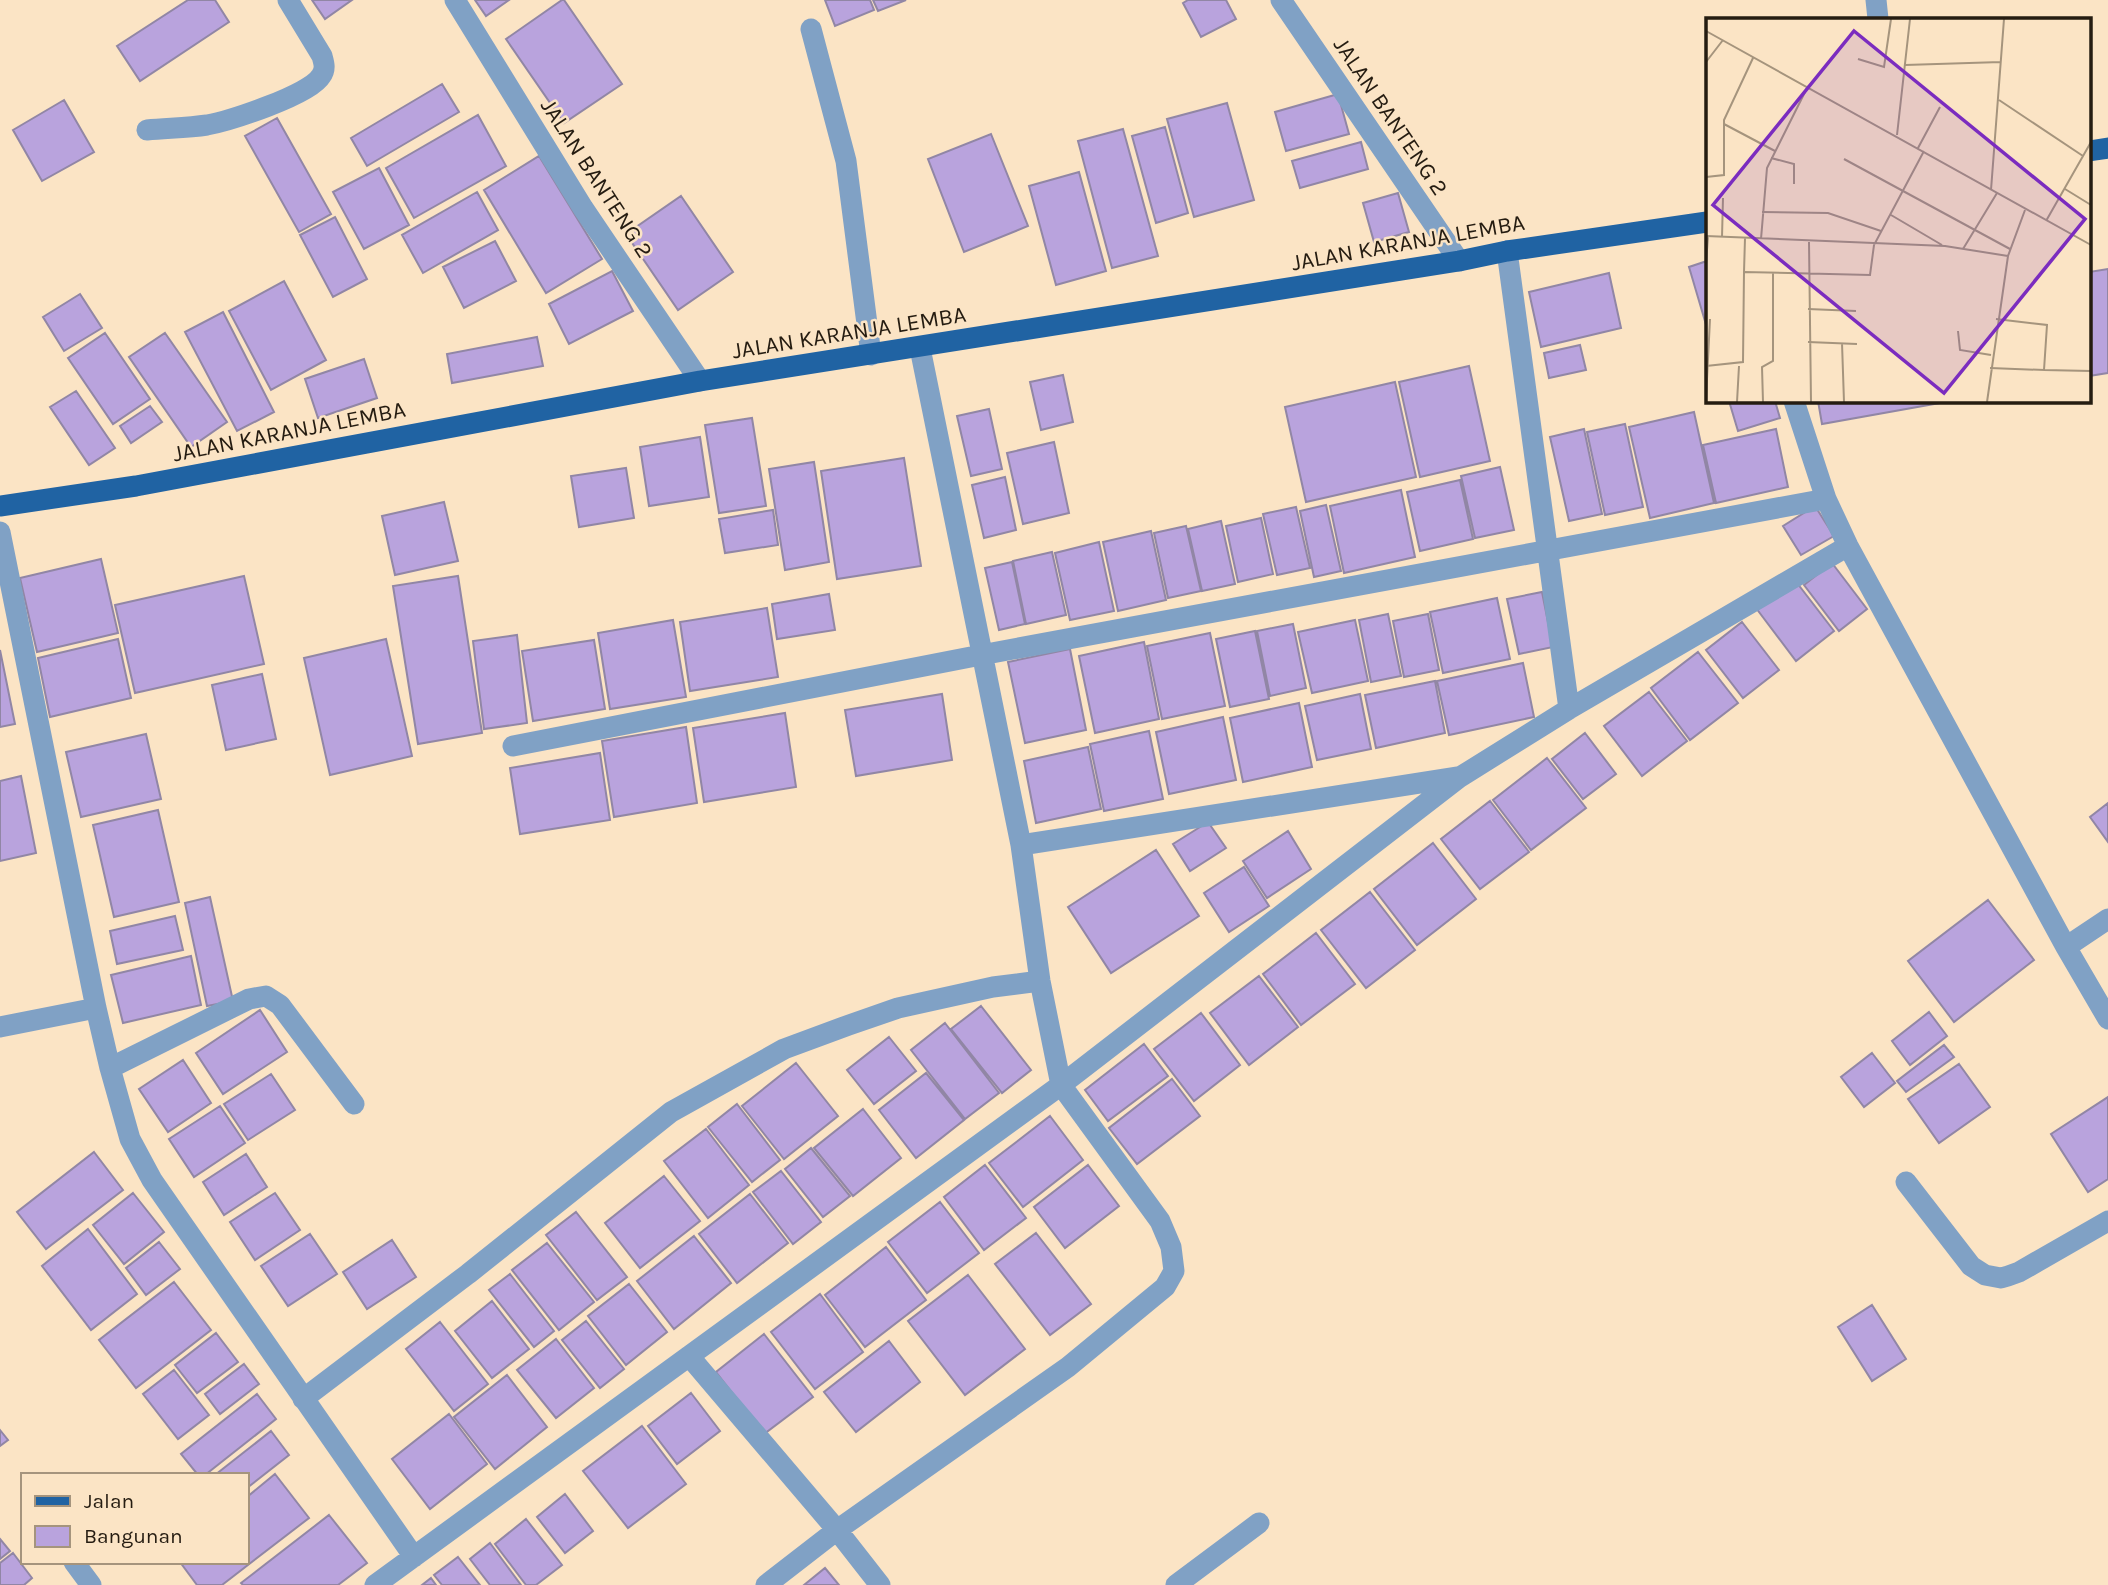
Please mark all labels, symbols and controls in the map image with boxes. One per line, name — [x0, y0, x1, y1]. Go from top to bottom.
inset map — [1706, 18, 2090, 402]
street label: JALAN BANTENG 2 — [1328, 32, 1453, 200]
street label: JALAN BANTENG 2 — [535, 93, 658, 263]
street label: JALAN KARANJA LEMBA — [1289, 209, 1527, 276]
street label: JALAN KARANJA LEMBA — [730, 301, 968, 364]
street label: JALAN KARANJA LEMBA — [170, 396, 408, 467]
legend — [21, 1473, 248, 1564]
text: Jalan — [84, 1489, 134, 1513]
text: Bangunan — [84, 1524, 183, 1548]

